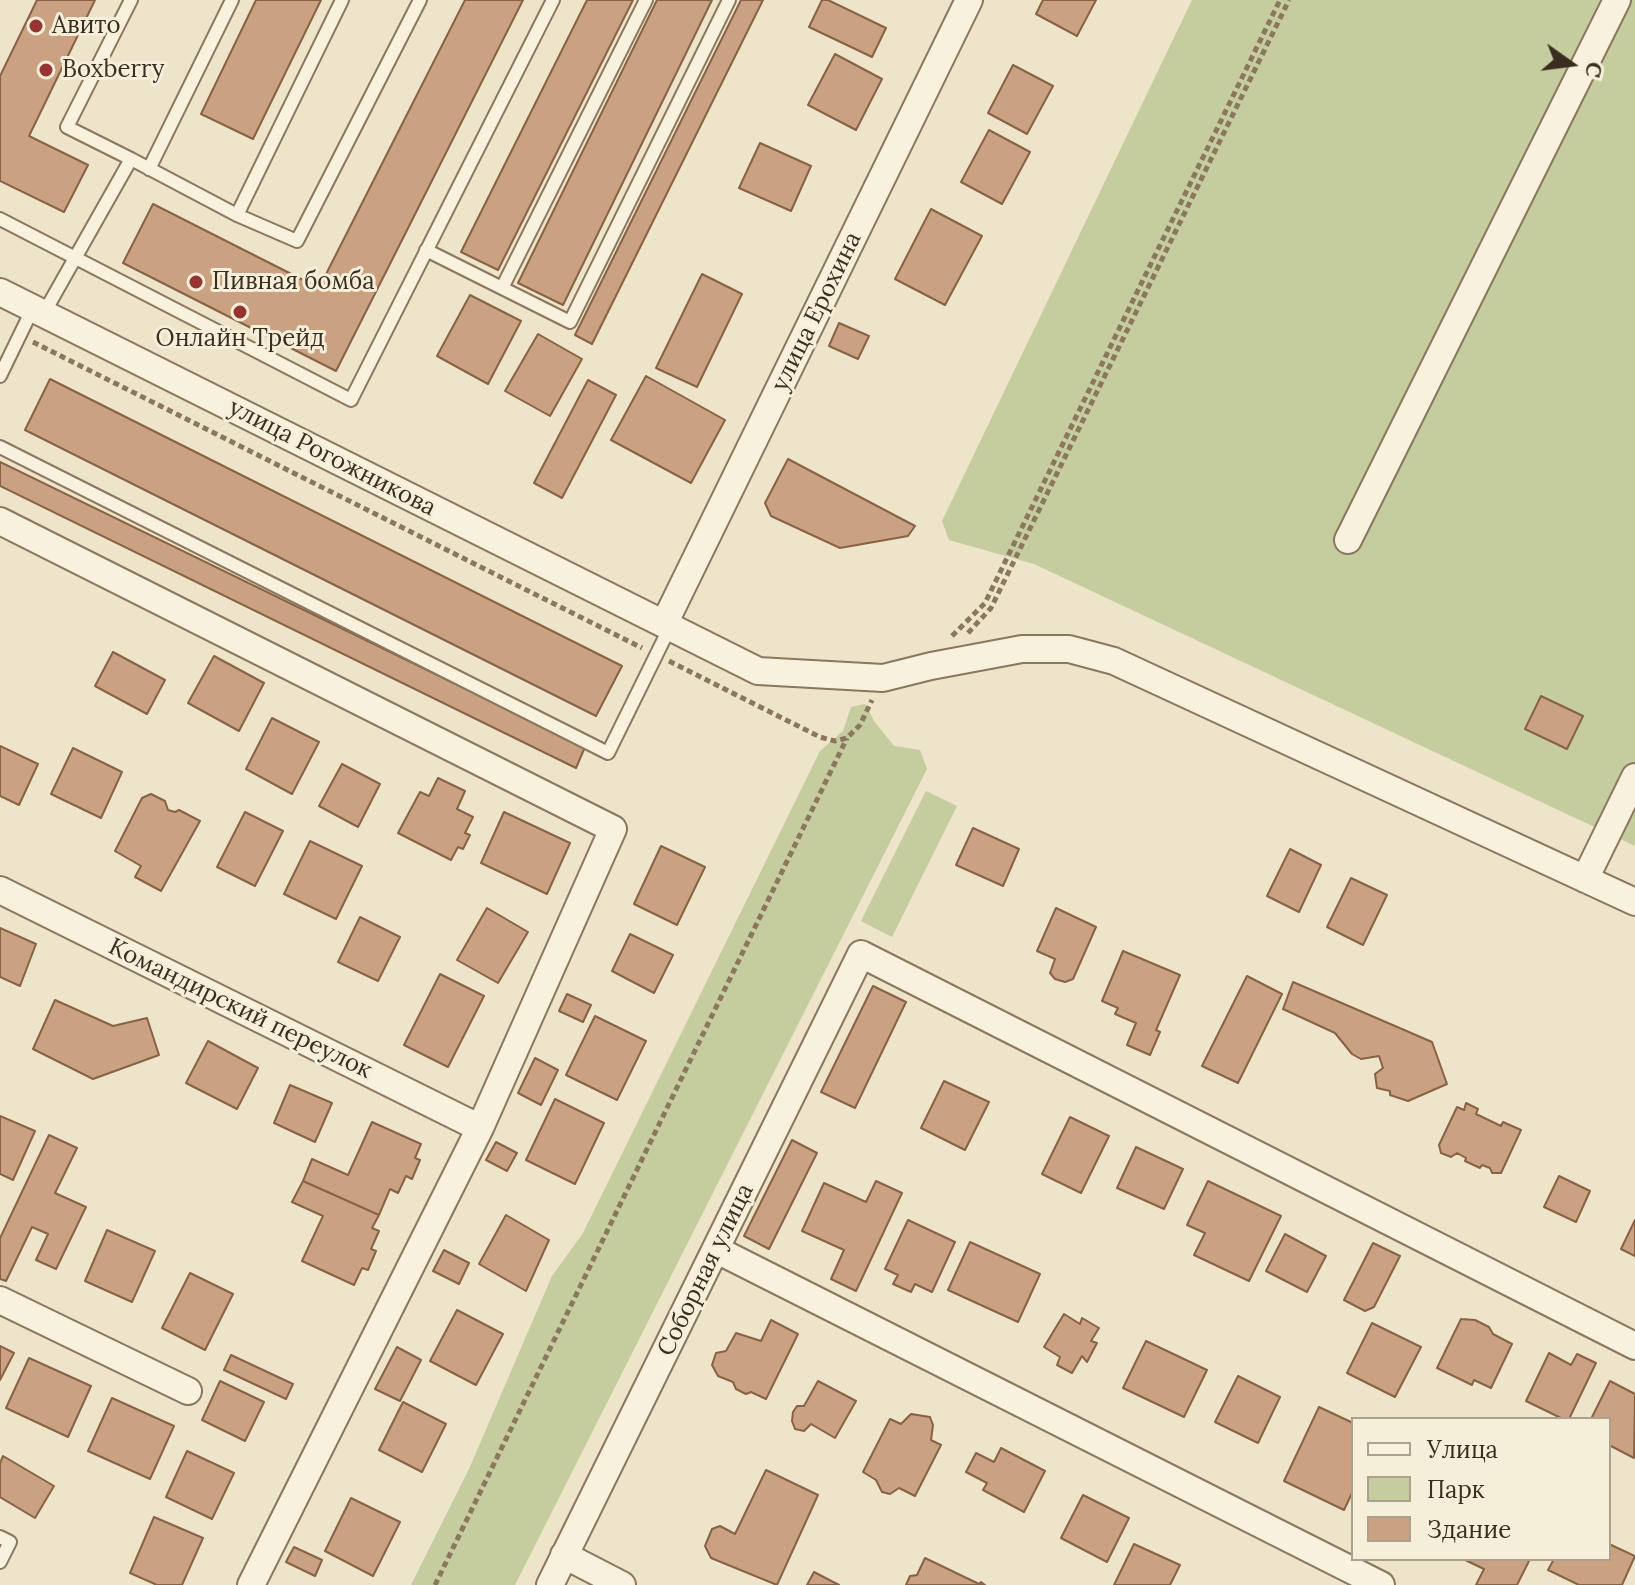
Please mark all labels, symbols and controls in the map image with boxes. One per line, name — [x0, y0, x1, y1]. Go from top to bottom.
place label: Авито — [52, 12, 120, 40]
marker: Авито — [27, 17, 45, 35]
north arrow — [1531, 24, 1611, 104]
place label: Boxberry — [62, 56, 164, 84]
text: С — [1579, 59, 1610, 81]
marker: Boxberry — [37, 61, 55, 79]
street label: улица Ерохина — [766, 228, 868, 396]
place label: Пивная бомба — [212, 268, 375, 296]
marker: Пивная бомба — [187, 273, 205, 291]
marker: Онлайн Трейд — [231, 303, 249, 321]
place label: Онлайн Трейд — [156, 325, 324, 353]
street label: улица Рогожникова — [224, 393, 440, 523]
street label: Командирский переулок — [104, 933, 376, 1085]
street label: Соборная улица — [652, 1179, 760, 1361]
legend — [1351, 1417, 1611, 1561]
text: Улица — [1427, 1434, 1498, 1465]
text: Парк — [1427, 1474, 1485, 1505]
text: Здание — [1427, 1514, 1511, 1545]

